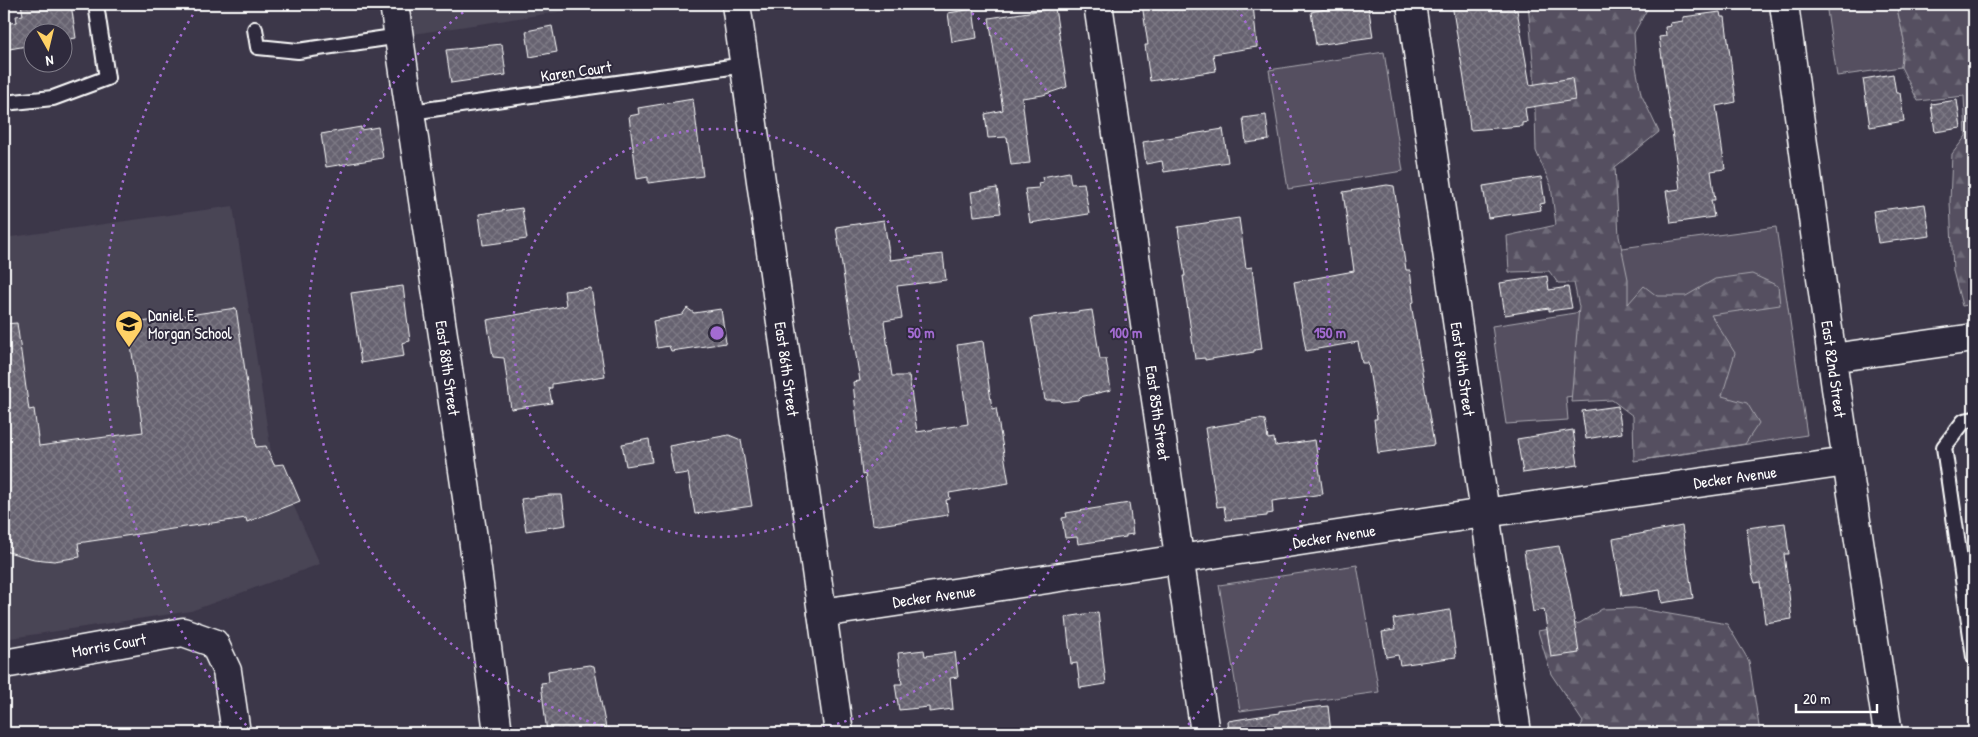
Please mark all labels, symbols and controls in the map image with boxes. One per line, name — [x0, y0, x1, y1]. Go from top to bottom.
north arrow — [22, 22, 72, 72]
text: N — [44, 51, 55, 71]
street label: Karen Court — [539, 55, 613, 87]
place label: Daniel E. Morgan School — [148, 304, 233, 344]
school or university icon: Daniel E. Morgan School — [114, 309, 144, 348]
street label: East 88th Street — [430, 319, 466, 417]
street label: East 82nd Street — [1816, 319, 1852, 419]
street label: East 86th Street — [769, 320, 805, 418]
street label: East 84th Street — [1446, 321, 1481, 418]
text: 50 m — [908, 322, 934, 343]
text: 100 m — [1110, 322, 1142, 343]
text: 150 m — [1314, 322, 1346, 343]
centre of rings — [708, 324, 726, 342]
street label: East 85th Street — [1140, 364, 1176, 462]
street label: Decker Avenue — [1692, 460, 1779, 494]
street label: Decker Avenue — [1291, 518, 1378, 553]
street label: Decker Avenue — [891, 579, 978, 613]
street label: Morris Court — [70, 628, 148, 662]
scale bar — [1796, 682, 1877, 714]
text: 20 m — [1803, 688, 1830, 709]

